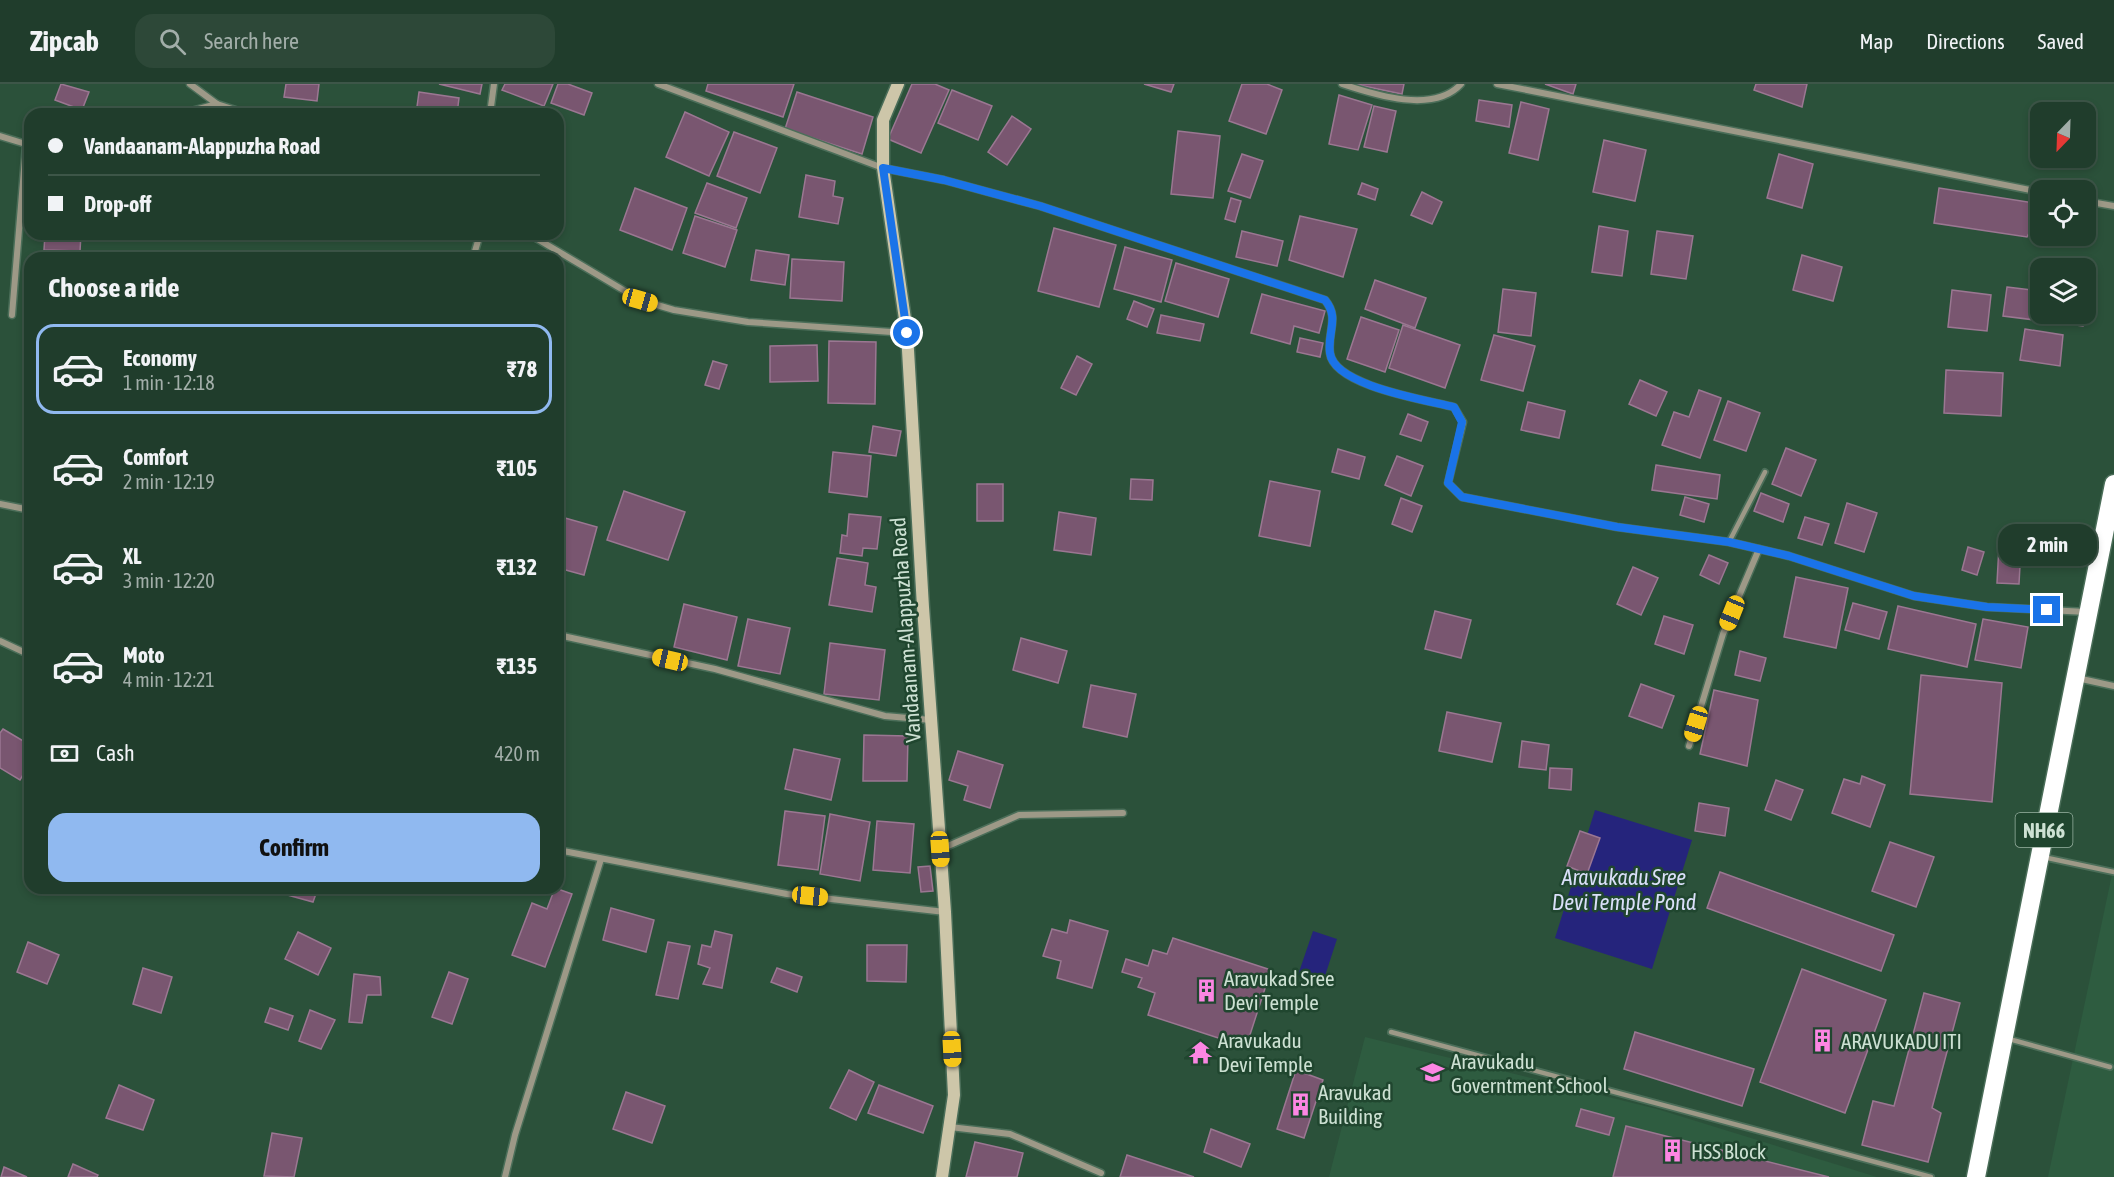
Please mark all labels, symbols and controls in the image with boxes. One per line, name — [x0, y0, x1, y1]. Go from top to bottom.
search box — [135, 14, 555, 68]
text: Zipcab — [30, 25, 99, 57]
icon: search — [156, 25, 189, 58]
text: Search here — [204, 28, 299, 54]
text: Map — [1859, 29, 1893, 53]
text: Directions — [1926, 29, 2005, 53]
text: Saved — [2038, 29, 2084, 53]
north arrow — [2030, 102, 2096, 168]
map controls — [2030, 102, 2096, 324]
text: Vandaanam-Alappuzha Road — [84, 133, 320, 159]
button: locate — [2030, 180, 2096, 246]
text: Drop-off — [84, 191, 151, 217]
button: layers — [2030, 258, 2096, 324]
text: Choose a ride — [48, 272, 180, 303]
car — [620, 286, 660, 314]
route start — [893, 319, 920, 346]
icon: car — [51, 342, 105, 396]
text: Economy — [123, 345, 197, 371]
text: ₹78 — [507, 356, 537, 382]
text: 1 min · 12:18 — [123, 371, 215, 394]
icon: car — [51, 441, 105, 495]
text: Comfort — [123, 444, 188, 470]
text: ₹105 — [497, 455, 537, 481]
text: 2 min · 12:19 — [123, 470, 215, 493]
street label: Vandaanam-Alappuzha Road — [885, 517, 925, 743]
callout: 2 min — [1998, 523, 2096, 565]
text: 2 min — [2027, 533, 2068, 556]
icon: car — [51, 540, 105, 594]
text: XL — [123, 543, 141, 569]
text: ₹132 — [497, 554, 537, 580]
text: 3 min · 12:20 — [123, 569, 215, 592]
car — [1717, 593, 1747, 633]
route end — [2033, 596, 2060, 623]
icon: car — [51, 639, 105, 693]
text: Moto — [123, 642, 165, 668]
car — [650, 647, 690, 673]
text: ₹135 — [497, 653, 537, 679]
text: 4 min · 12:21 — [123, 668, 215, 691]
car — [1682, 704, 1710, 744]
icon: cash — [48, 737, 81, 770]
text: Cash — [96, 740, 135, 766]
text: 420 m — [495, 742, 540, 765]
button: Confirm — [48, 813, 540, 882]
road number: NH66 — [2016, 813, 2072, 847]
car — [930, 830, 950, 868]
water label: Aravukadu Sree Devi Temple Pond — [1552, 864, 1696, 915]
car — [791, 885, 829, 907]
place label: Aravukad Sree Devi Temple — [1224, 966, 1334, 1014]
building icon: Aravukad Sree Devi Temple — [1193, 977, 1219, 1003]
place label: Aravukadu Devi Temple — [1218, 1028, 1313, 1076]
building icon: ARAVUKADU ITI — [1810, 1028, 1836, 1054]
place label: ARAVUKADU ITI — [1841, 1029, 1962, 1053]
car — [942, 1031, 962, 1067]
temple icon: Aravukadu Devi Temple — [1187, 1039, 1213, 1065]
place label: Aravukadu Governtment School — [1451, 1049, 1608, 1097]
school or university icon: Aravukadu Governtment School — [1420, 1060, 1446, 1086]
place label: Aravukad Building — [1318, 1080, 1392, 1128]
building icon: Aravukad Building — [1287, 1091, 1313, 1117]
building icon: HSS Block — [1660, 1138, 1686, 1164]
place label: HSS Block — [1691, 1139, 1766, 1163]

